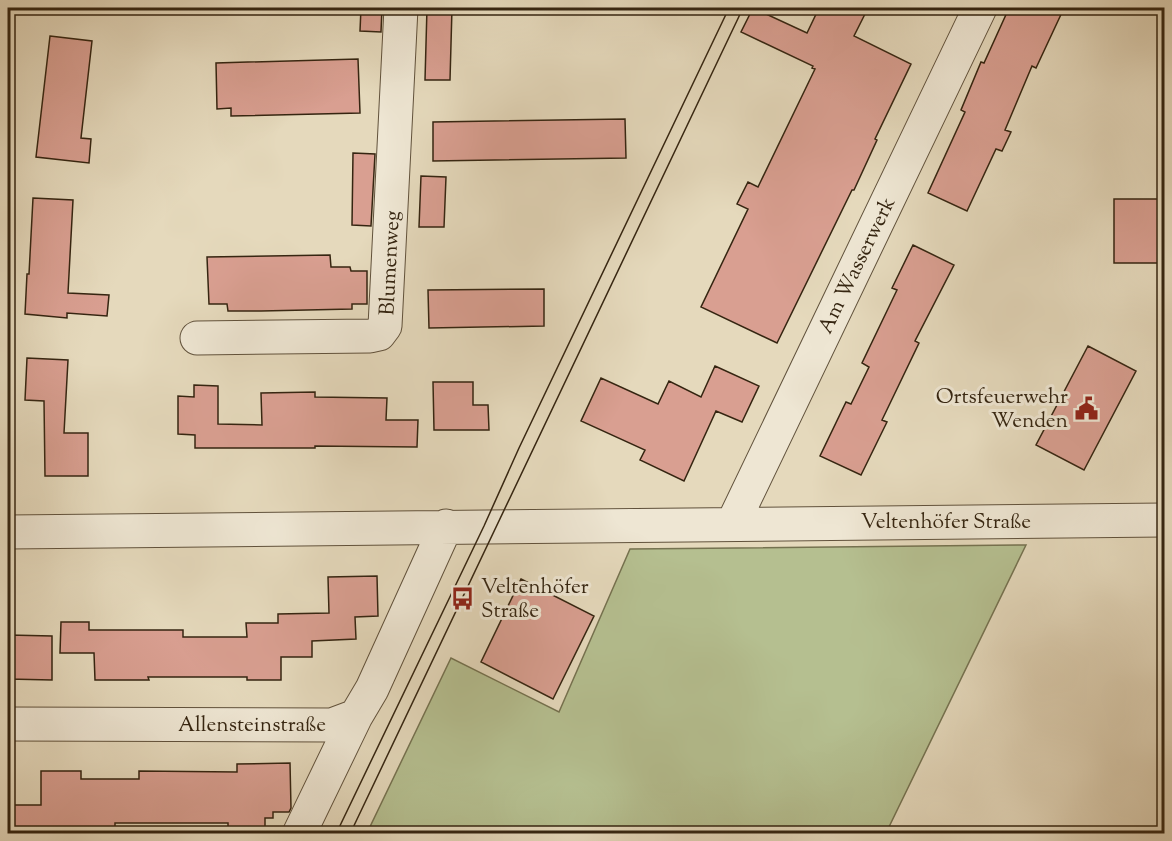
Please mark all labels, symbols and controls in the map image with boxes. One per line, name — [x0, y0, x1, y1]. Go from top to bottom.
street label: Am Wasserwerk — [812, 192, 904, 339]
street label: Blumenweg — [373, 210, 409, 316]
place label: Ortsfeuerwehr Wenden — [936, 383, 1068, 437]
public building icon: Ortsfeuerwehr Wenden — [1073, 395, 1099, 421]
street label: Veltenhöfer Straße — [861, 508, 1031, 538]
place label: Veltenhöfer Straße — [481, 573, 589, 627]
bus stop icon: Veltenhöfer Straße — [450, 585, 476, 611]
street label: Allensteinstraße — [178, 711, 326, 741]

